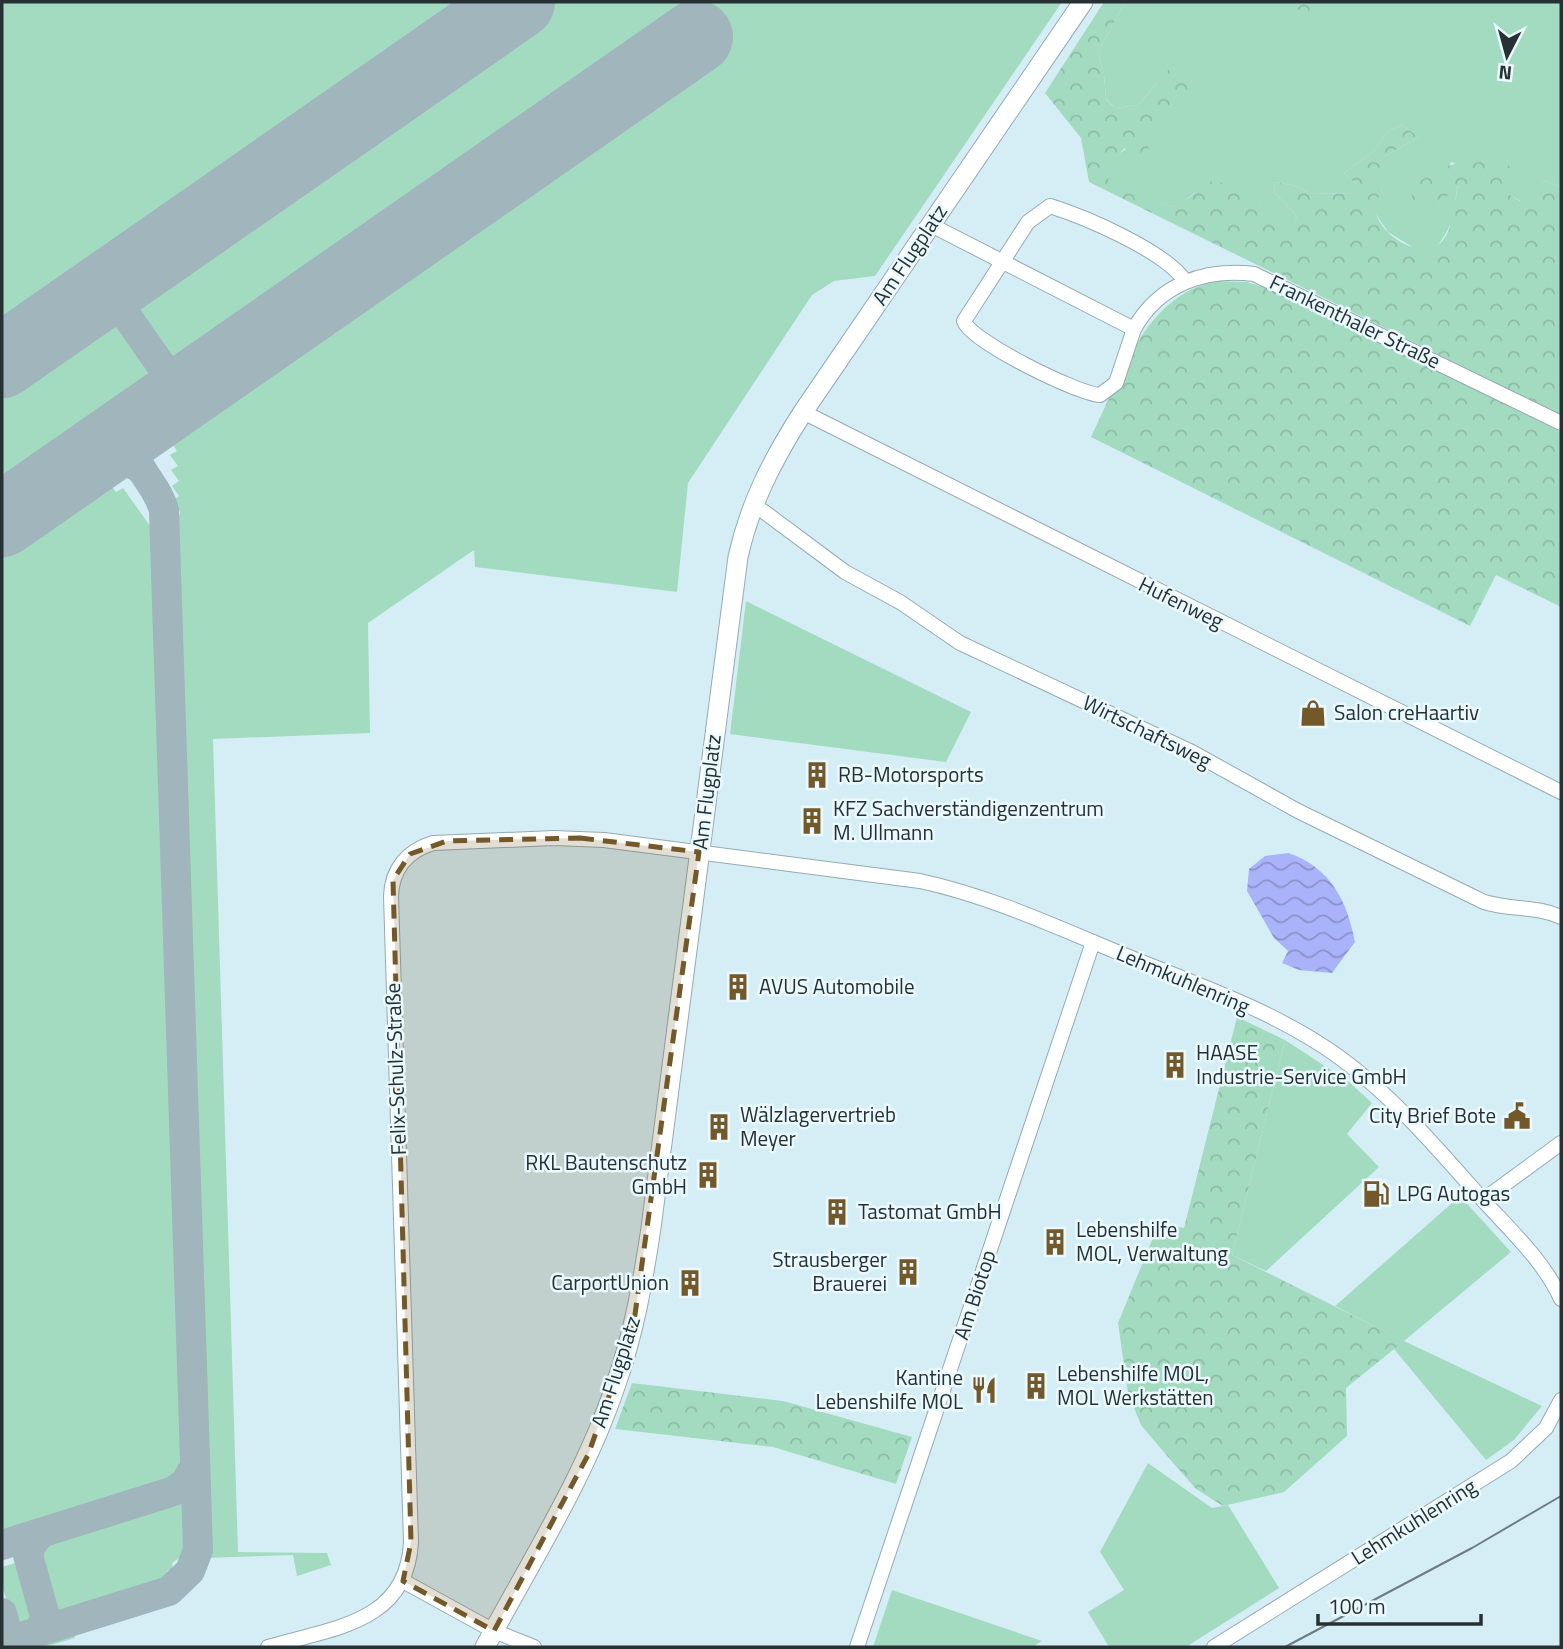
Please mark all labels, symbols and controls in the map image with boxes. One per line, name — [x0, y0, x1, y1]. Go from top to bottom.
north arrow — [1472, 21, 1542, 91]
text: N — [1497, 58, 1513, 89]
street label: Am Flugplatz — [863, 197, 955, 311]
street label: Frankenthaler Straße — [1264, 266, 1446, 376]
street label: Hufenweg — [1133, 568, 1230, 637]
street label: Wirtschaftsweg — [1078, 686, 1217, 776]
place label: Salon creHaartiv — [1334, 696, 1479, 728]
shop icon: Salon creHaartiv — [1298, 698, 1328, 728]
street label: Am Flugplatz — [683, 732, 729, 851]
place label: RB-Motorsports — [838, 758, 984, 790]
building icon: RB-Motorsports — [802, 760, 832, 790]
place label: KFZ Sachverständigenzentrum M. Ullmann — [833, 792, 1104, 848]
building icon: KFZ Sachverständigenzentrum M. Ullmann — [797, 806, 827, 836]
street label: Lehmkuhlenring — [1112, 936, 1255, 1022]
place label: AVUS Automobile — [759, 970, 915, 1002]
building icon: AVUS Automobile — [723, 972, 753, 1002]
street label: Felix-Schulz-Straße — [376, 982, 414, 1156]
place label: HAASE Industrie-Service GmbH — [1196, 1036, 1407, 1092]
building icon: HAASE Industrie-Service GmbH — [1160, 1050, 1190, 1080]
place label: Wälzlagervertrieb Meyer — [740, 1098, 896, 1154]
place label: City Brief Bote — [1369, 1099, 1496, 1131]
public building icon: City Brief Bote — [1502, 1101, 1532, 1131]
building icon: Wälzlagervertrieb Meyer — [704, 1112, 734, 1142]
place label: RKL Bautenschutz GmbH — [525, 1146, 687, 1202]
building icon: RKL Bautenschutz GmbH — [693, 1160, 723, 1190]
place label: LPG Autogas — [1397, 1177, 1510, 1209]
fuel station icon: LPG Autogas — [1361, 1179, 1391, 1209]
place label: Tastomat GmbH — [858, 1195, 1002, 1227]
building icon: Tastomat GmbH — [822, 1197, 852, 1227]
place label: Lebenshilfe MOL, Verwaltung — [1076, 1213, 1228, 1269]
building icon: Lebenshilfe MOL, Verwaltung — [1040, 1227, 1070, 1257]
place label: Strausberger Brauerei — [772, 1243, 887, 1299]
street label: Am Biotop — [944, 1246, 1004, 1344]
building icon: Strausberger Brauerei — [893, 1257, 923, 1287]
place label: CarportUnion — [551, 1266, 669, 1298]
building icon: CarportUnion — [675, 1268, 705, 1298]
street label: Am Flugplatz — [582, 1312, 648, 1432]
place label: Lebenshilfe MOL, MOL Werkstätten — [1057, 1357, 1214, 1413]
place label: Kantine Lebenshilfe MOL — [815, 1361, 963, 1417]
building icon: Lebenshilfe MOL, MOL Werkstätten — [1021, 1371, 1051, 1401]
restaurant icon: Kantine Lebenshilfe MOL — [969, 1375, 999, 1405]
street label: Lehmkuhlenring — [1345, 1470, 1483, 1572]
scale bar — [1318, 1582, 1481, 1626]
text: 100 m — [1328, 1590, 1385, 1622]

